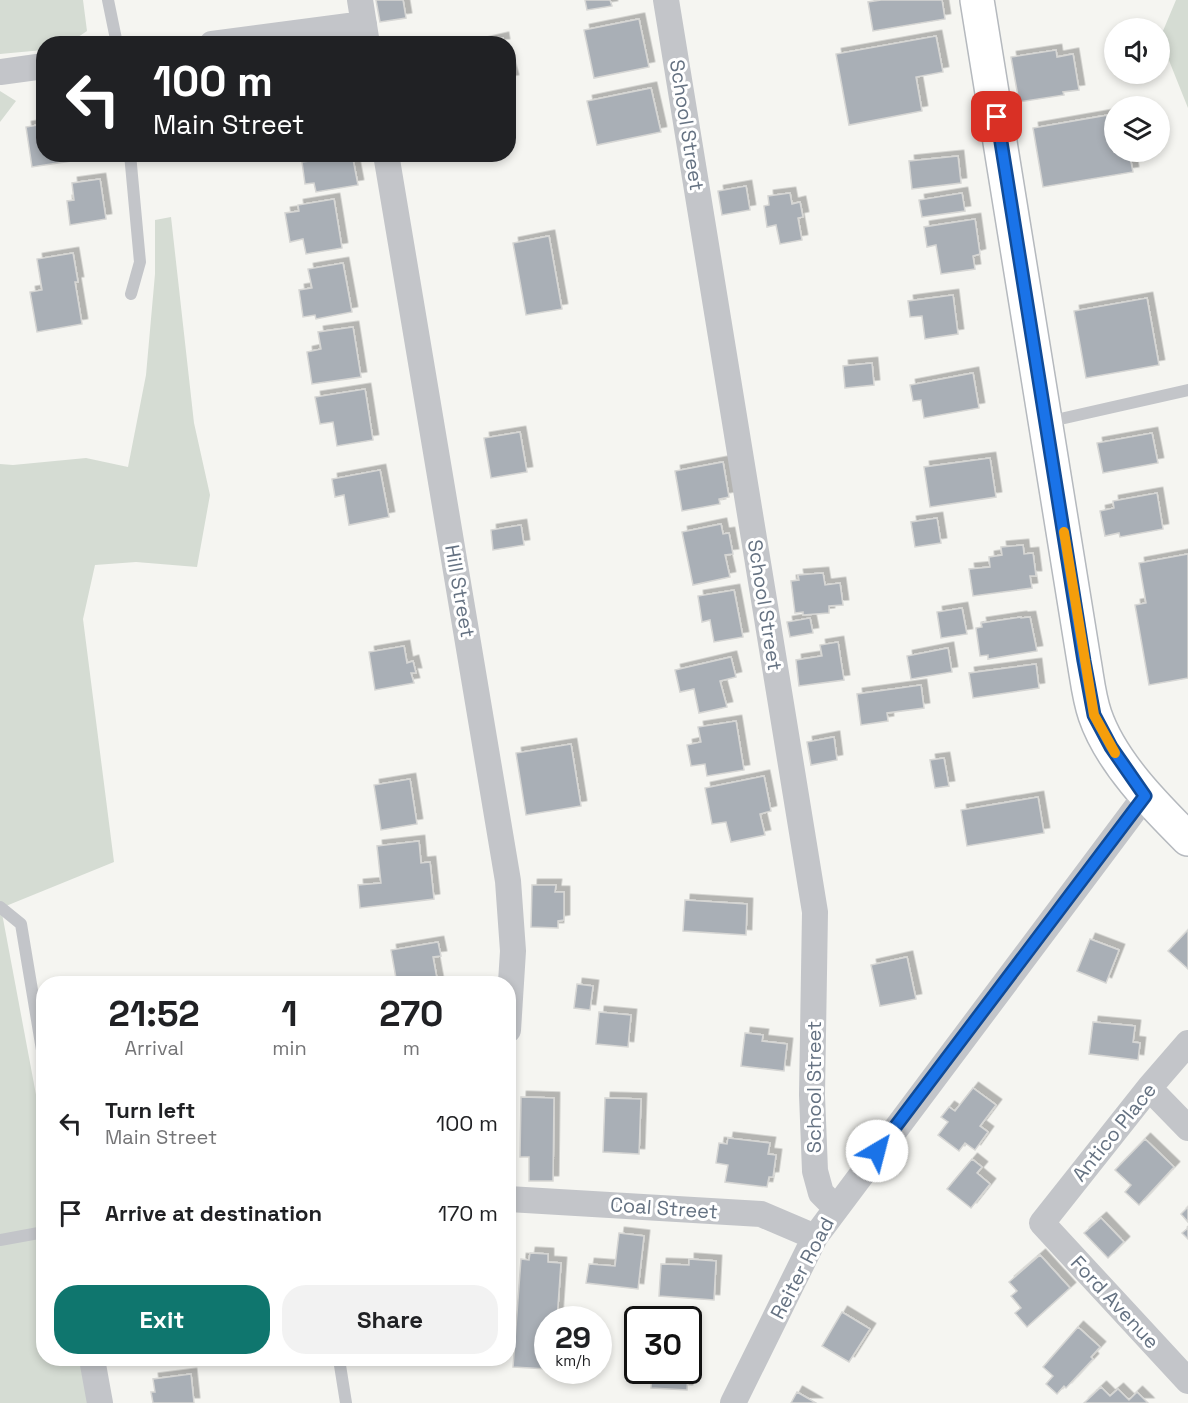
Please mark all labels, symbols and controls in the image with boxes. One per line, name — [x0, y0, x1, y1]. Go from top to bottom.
map controls — [1104, 18, 1170, 162]
button: sound — [1104, 18, 1170, 84]
text: 100 m — [153, 55, 273, 108]
street label: School Street — [664, 58, 710, 192]
icon: left — [54, 60, 132, 138]
pin — [971, 91, 1022, 142]
button: layers — [1104, 96, 1170, 162]
icon: arrive — [980, 100, 1013, 133]
text: Main Street — [153, 107, 305, 142]
street label: School Street — [742, 538, 788, 672]
street label: Hill Street — [439, 542, 481, 640]
text: 21:52 — [109, 991, 200, 1037]
text: 1 — [281, 991, 298, 1037]
text: 270 — [379, 991, 443, 1037]
street label: School Street — [801, 1021, 827, 1153]
text: Arrival — [124, 1035, 184, 1061]
text: min — [272, 1035, 307, 1061]
text: m — [403, 1035, 420, 1061]
street label: Antico Place — [1066, 1077, 1162, 1187]
text: Turn left — [105, 1096, 195, 1124]
icon: left — [54, 1107, 87, 1140]
text: 100 m — [436, 1109, 498, 1137]
position arrow — [845, 1119, 909, 1183]
text: Main Street — [105, 1124, 217, 1150]
street label: Coal Street — [609, 1191, 719, 1225]
icon: arrive — [54, 1197, 87, 1230]
text: Arrive at destination — [105, 1199, 322, 1227]
text: 170 m — [438, 1199, 498, 1227]
street label: Reiter Road — [764, 1213, 840, 1323]
street label: Ford Avenue — [1065, 1250, 1165, 1354]
button: Exit — [54, 1285, 270, 1354]
button: Share — [282, 1285, 498, 1354]
speed limit sign: 30 — [624, 1306, 702, 1384]
text: 29 — [555, 1318, 591, 1357]
text: km/h — [555, 1351, 591, 1370]

